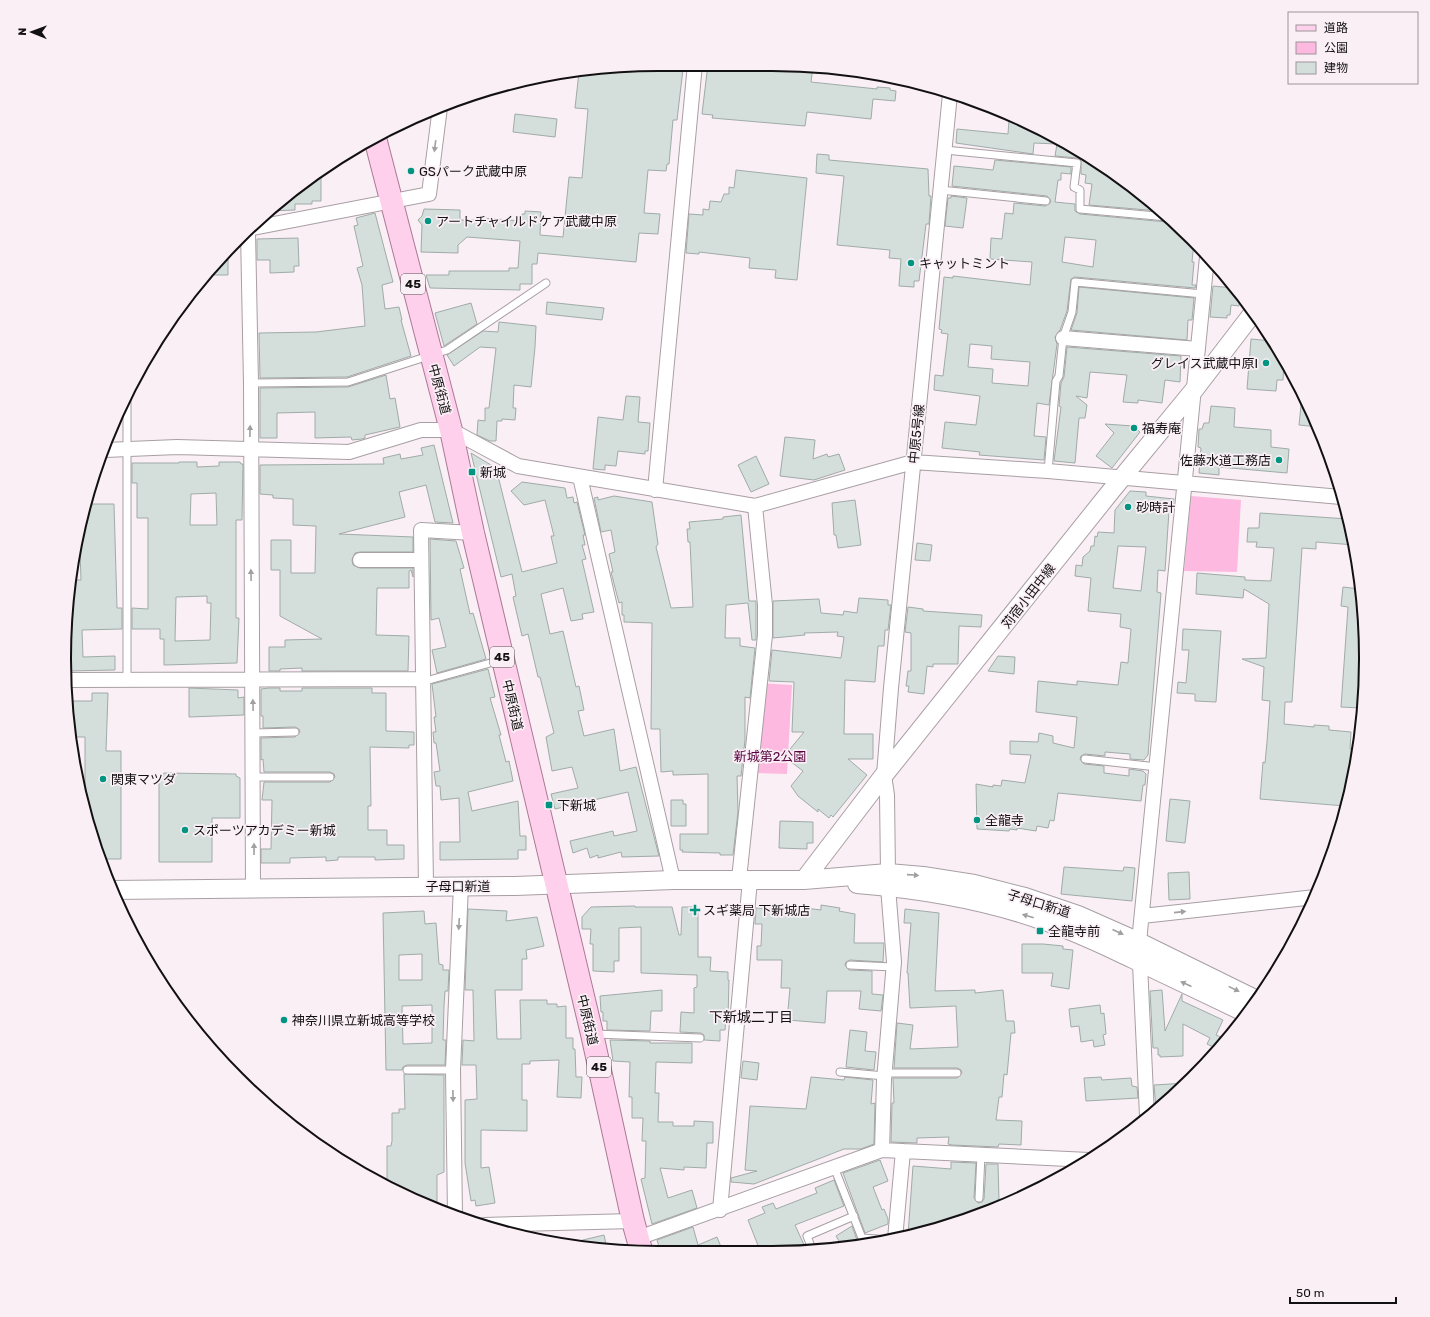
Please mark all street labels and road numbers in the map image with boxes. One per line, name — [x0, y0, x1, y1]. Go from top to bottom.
road number: 45 — [401, 274, 425, 294]
street label: 中原街道 — [426, 362, 453, 416]
street label: 中原5号線 — [906, 404, 927, 465]
street label: 苅宿小田中線 — [998, 561, 1058, 632]
road number: 45 — [490, 647, 514, 667]
street label: 中原街道 — [499, 678, 526, 732]
street label: 子母口新道 — [425, 879, 491, 894]
street label: 子母口新道 — [1006, 887, 1072, 920]
street label: 中原街道 — [574, 993, 601, 1047]
road number: 45 — [587, 1057, 611, 1077]

